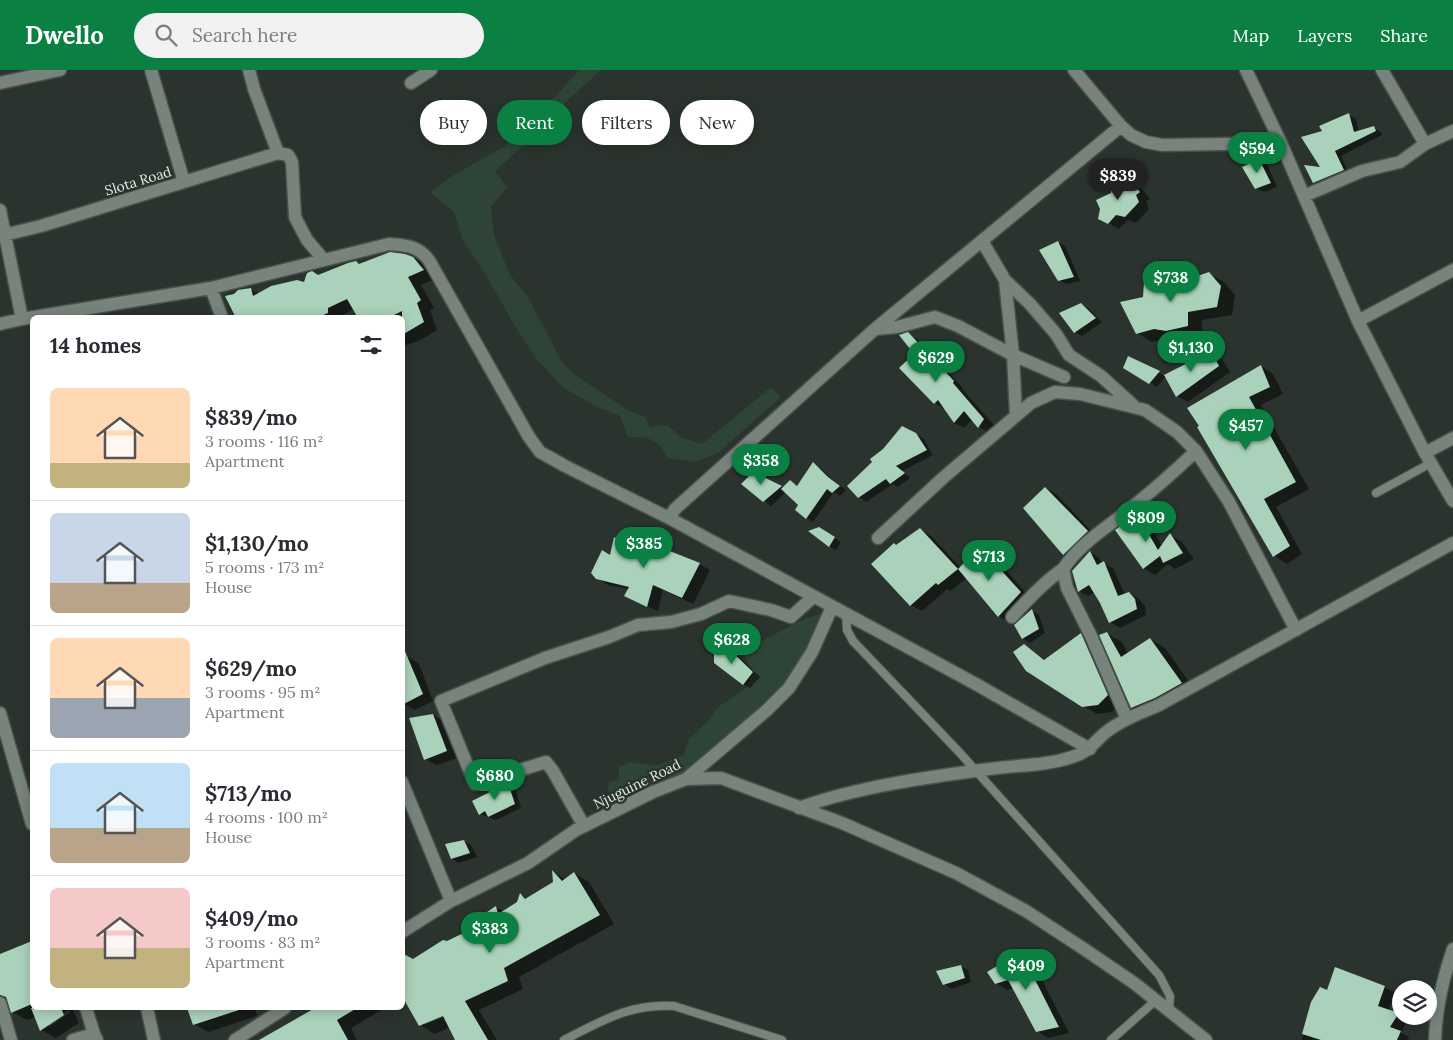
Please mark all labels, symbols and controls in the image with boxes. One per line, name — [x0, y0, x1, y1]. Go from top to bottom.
search box — [134, 13, 484, 58]
text: Dwello — [25, 20, 104, 51]
icon: search — [152, 21, 180, 49]
text: Search here — [192, 23, 297, 47]
text: Map — [1233, 24, 1269, 47]
text: Layers — [1297, 24, 1352, 47]
text: Share — [1380, 24, 1428, 47]
chip: Buy — [420, 100, 487, 145]
chip: Rent — [497, 100, 572, 145]
chip: Filters — [582, 100, 670, 145]
chip: New — [680, 100, 754, 145]
pin: $594 — [1227, 132, 1287, 174]
text: $594 — [1239, 138, 1275, 158]
pin: $839 — [1088, 158, 1148, 201]
street label: Slota Road — [102, 162, 174, 200]
text: $839 — [1100, 165, 1136, 185]
pin: $738 — [1141, 260, 1201, 303]
text: $738 — [1153, 267, 1189, 287]
pin: $1,130 — [1150, 330, 1232, 373]
icon: filters — [357, 331, 385, 359]
text: 14 homes — [50, 332, 141, 359]
text: $1,130 — [1168, 337, 1214, 357]
pin: $629 — [906, 340, 966, 383]
text: $629 — [918, 347, 954, 367]
text: $839/mo — [205, 404, 297, 431]
icon: home — [90, 408, 150, 468]
pin: $457 — [1216, 408, 1276, 451]
text: $457 — [1229, 415, 1263, 435]
text: 3 rooms · 116 m² — [205, 431, 323, 451]
pin: $358 — [731, 444, 791, 486]
text: $358 — [743, 450, 779, 470]
text: Apartment — [205, 451, 285, 471]
pin: $809 — [1116, 500, 1176, 543]
text: $809 — [1127, 507, 1165, 527]
pin: $385 — [614, 526, 674, 569]
text: $1,130/mo — [205, 530, 309, 557]
icon: home — [90, 533, 150, 593]
text: $385 — [626, 533, 662, 553]
pin: $713 — [959, 540, 1019, 582]
text: $713 — [973, 546, 1005, 566]
text: 5 rooms · 173 m² — [205, 557, 324, 577]
text: House — [205, 577, 252, 597]
pin: $628 — [702, 622, 762, 665]
text: $628 — [714, 629, 750, 649]
text: $629/mo — [205, 655, 297, 682]
icon: home — [90, 658, 150, 718]
text: 3 rooms · 95 m² — [205, 682, 320, 702]
text: Apartment — [205, 702, 285, 722]
street label: Njuguine Road — [590, 755, 684, 813]
pin: $680 — [465, 758, 525, 801]
text: $680 — [476, 765, 514, 785]
text: $713/mo — [205, 780, 292, 807]
icon: home — [90, 783, 150, 843]
text: 4 rooms · 100 m² — [205, 807, 328, 827]
text: House — [205, 827, 252, 847]
text: $409/mo — [205, 905, 298, 932]
icon: home — [90, 908, 150, 968]
pin: $383 — [460, 912, 520, 954]
text: $383 — [472, 918, 508, 938]
text: 3 rooms · 83 m² — [205, 932, 320, 952]
pin: $409 — [996, 948, 1056, 991]
text: Apartment — [205, 952, 285, 972]
text: $409 — [1007, 955, 1045, 975]
map controls — [1392, 980, 1437, 1025]
button: layers — [1392, 980, 1437, 1025]

